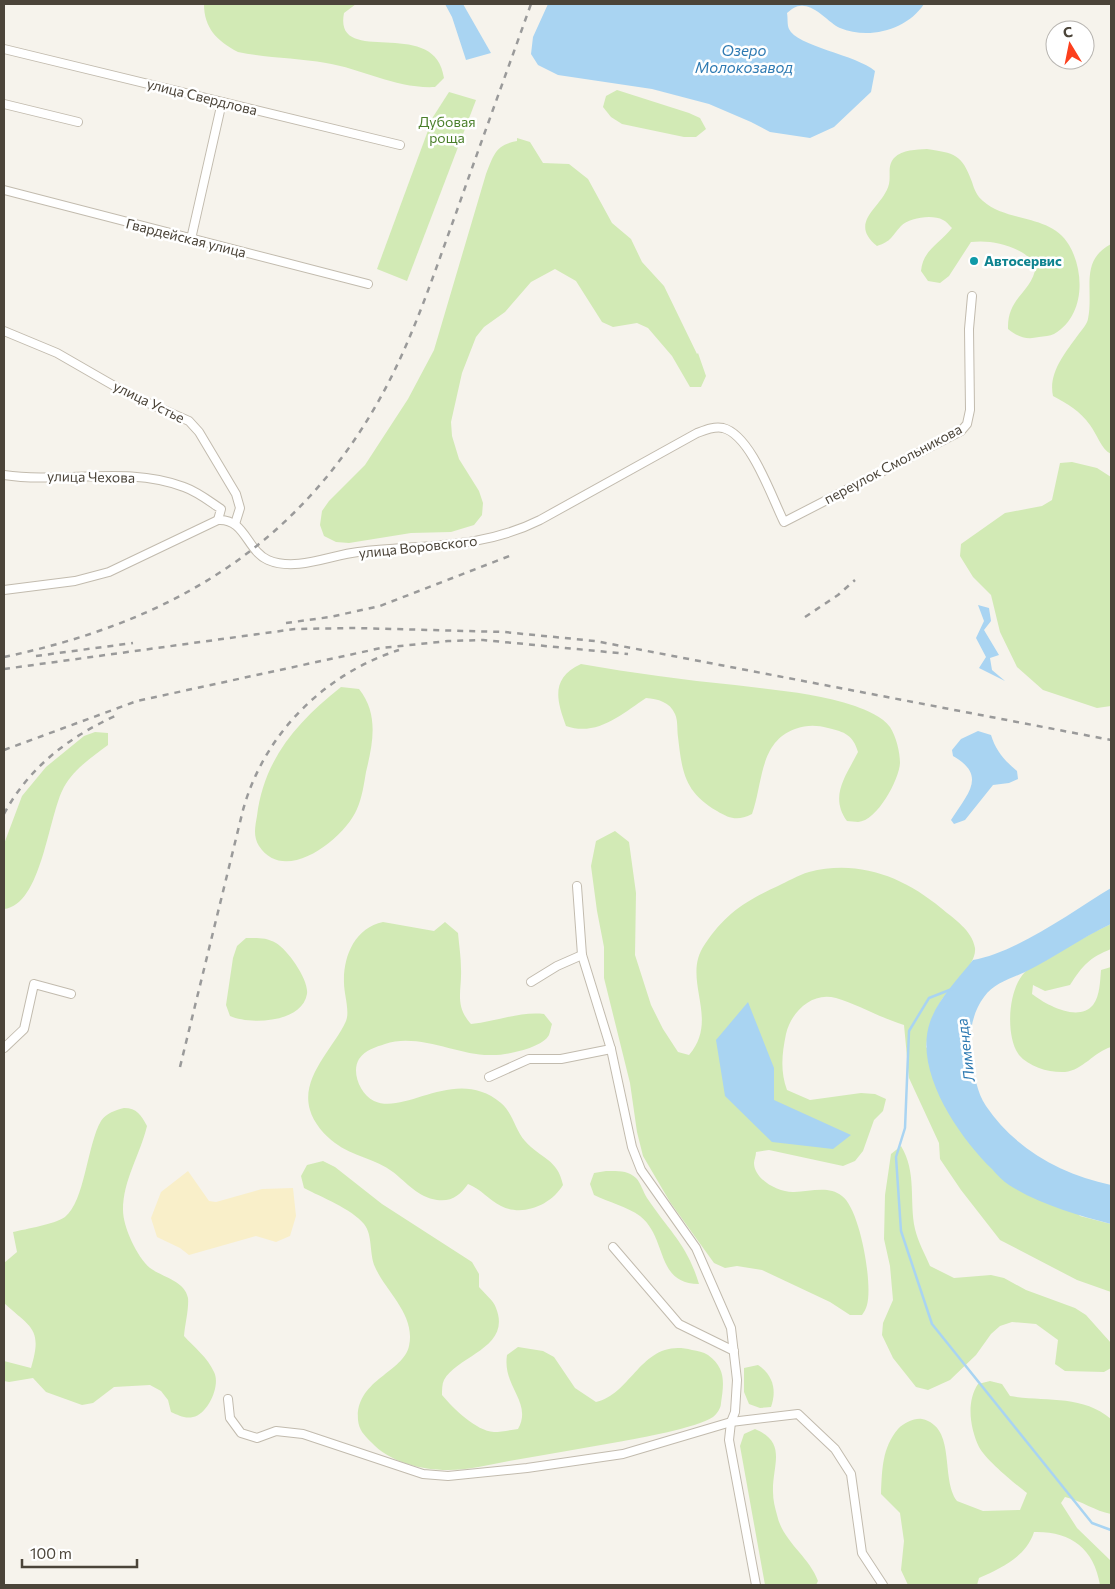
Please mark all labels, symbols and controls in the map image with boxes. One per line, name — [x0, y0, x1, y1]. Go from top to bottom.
north arrow — [1045, 20, 1095, 70]
text: С — [1061, 23, 1074, 41]
water label: Озеро Молокозавод — [695, 41, 793, 76]
street label: улица Свердлова — [145, 75, 259, 118]
park label: Дубовая роща — [418, 113, 476, 146]
street label: Гвардейская улица — [124, 214, 248, 261]
place label: Автосервис — [984, 252, 1062, 269]
marker: Автосервис — [968, 255, 980, 267]
street label: улица Устье — [111, 377, 188, 426]
street label: переулок Смольникова — [821, 420, 964, 507]
street label: улица Чехова — [47, 467, 135, 486]
street label: улица Воровского — [358, 532, 478, 561]
water label: Лименда — [952, 1017, 978, 1084]
scale bar — [22, 1536, 138, 1568]
text: 100 m — [30, 1544, 72, 1562]

